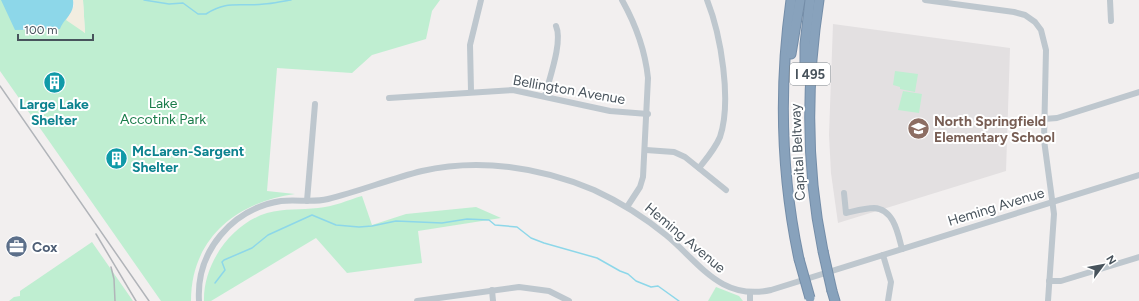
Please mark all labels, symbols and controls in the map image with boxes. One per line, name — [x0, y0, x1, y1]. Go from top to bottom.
scale bar — [18, 16, 93, 42]
text: 100 m — [24, 23, 58, 37]
road number: I 495 — [790, 63, 830, 85]
building icon: Large Lake Shelter — [41, 69, 67, 95]
street label: Bellington Avenue — [512, 72, 627, 108]
park label: Lake Accotink Park — [120, 95, 206, 128]
place label: Large Lake Shelter — [19, 96, 89, 129]
street label: Capital Beltway — [787, 102, 809, 201]
place label: North Springfield Elementary School — [934, 113, 1055, 146]
school or university icon: North Springfield Elementary School — [905, 116, 931, 142]
place label: McLaren-Sargent Shelter — [132, 143, 245, 176]
building icon: McLaren-Sargent Shelter — [104, 146, 130, 172]
street label: Heming Avenue — [946, 184, 1047, 230]
street label: Heming Avenue — [641, 199, 729, 277]
office icon: Cox — [3, 234, 29, 260]
place label: Cox — [32, 239, 58, 256]
north arrow — [1083, 245, 1123, 285]
text: N — [1103, 253, 1119, 267]

